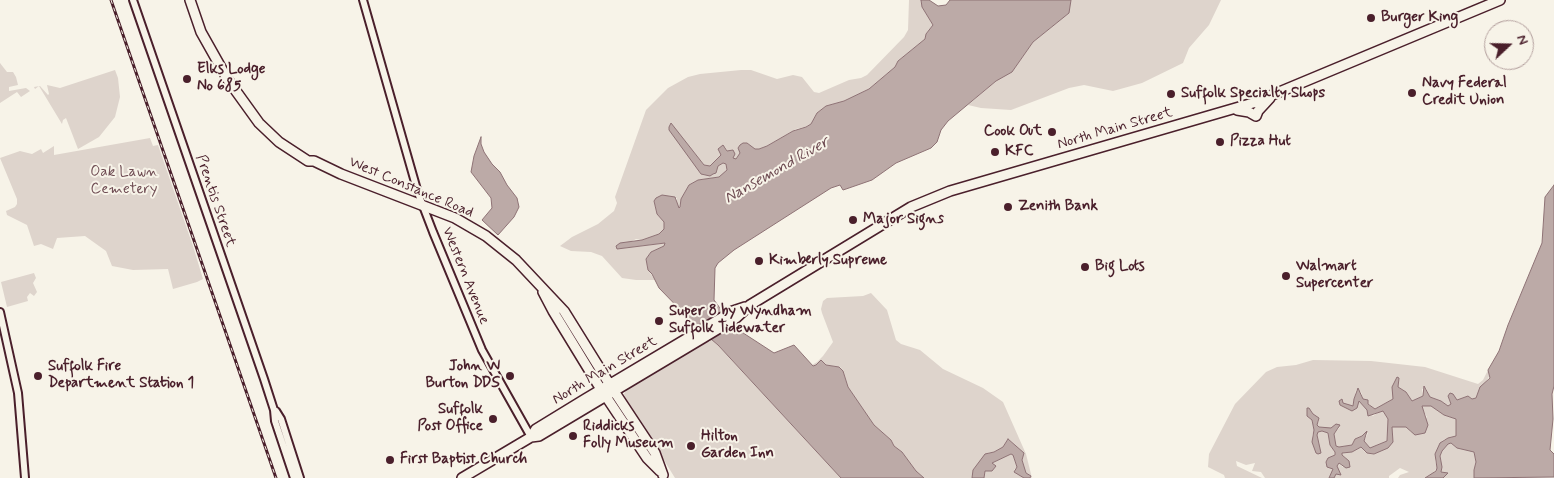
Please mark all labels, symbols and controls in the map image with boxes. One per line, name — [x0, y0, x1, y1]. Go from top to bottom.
place label: Burger King — [1381, 9, 1458, 27]
marker: Burger King — [1365, 12, 1377, 24]
north arrow — [1484, 20, 1534, 70]
text: N — [1512, 32, 1532, 48]
place label: Elks Lodge No 685 — [197, 61, 266, 96]
marker: Elks Lodge No 685 — [181, 73, 193, 85]
place label: Navy Federal Credit Union — [1422, 75, 1507, 110]
place label: Suffolk Specialty Shops — [1181, 85, 1325, 103]
marker: Navy Federal Credit Union — [1406, 87, 1418, 99]
marker: Suffolk Specialty Shops — [1165, 88, 1177, 100]
street label: North Main Street — [1055, 104, 1175, 154]
place label: Cook Out — [984, 123, 1042, 141]
marker: Cook Out — [1046, 126, 1058, 138]
water label: Nansemond River — [721, 133, 833, 209]
place label: Pizza Hut — [1230, 133, 1291, 151]
marker: Pizza Hut — [1214, 136, 1226, 148]
place label: KFC — [1005, 143, 1033, 161]
marker: KFC — [989, 146, 1001, 158]
street label: Prentis Street — [191, 152, 239, 250]
street label: West Constance Road — [346, 154, 476, 222]
park label: Oak Lawn Cemetery — [90, 164, 158, 199]
place label: Zenith Bank — [1018, 198, 1098, 216]
marker: Zenith Bank — [1002, 201, 1014, 213]
place label: Major Signs — [863, 211, 944, 229]
marker: Major Signs — [847, 214, 859, 226]
street label: Western Avenue — [437, 225, 493, 327]
place label: Kimberly Supreme — [769, 252, 887, 270]
marker: Kimberly Supreme — [753, 255, 765, 267]
place label: Big Lots — [1095, 258, 1145, 276]
place label: Walmart Supercenter — [1296, 258, 1373, 293]
marker: Big Lots — [1079, 261, 1091, 273]
marker: Walmart Supercenter — [1280, 270, 1292, 282]
place label: Super 8 by Wyndham Suffolk Tidewater — [669, 303, 812, 338]
marker: Super 8 by Wyndham Suffolk Tidewater — [653, 315, 665, 327]
street label: North Main Street — [550, 333, 660, 409]
place label: Suffolk Fire Department Station 1 — [48, 358, 194, 393]
place label: John W Burton DDS — [425, 358, 500, 393]
marker: Suffolk Fire Department Station 1 — [32, 370, 44, 382]
marker: John W Burton DDS — [504, 370, 516, 382]
place label: Suffolk Post Office — [418, 401, 483, 436]
marker: Suffolk Post Office — [487, 413, 499, 425]
place label: Riddicks Folly Museum — [583, 418, 673, 453]
place label: Hilton Garden Inn — [701, 428, 774, 463]
marker: Riddicks Folly Museum — [567, 430, 579, 442]
marker: Hilton Garden Inn — [685, 440, 697, 452]
place label: First Baptist Church — [400, 451, 527, 469]
marker: First Baptist Church — [384, 454, 396, 466]

